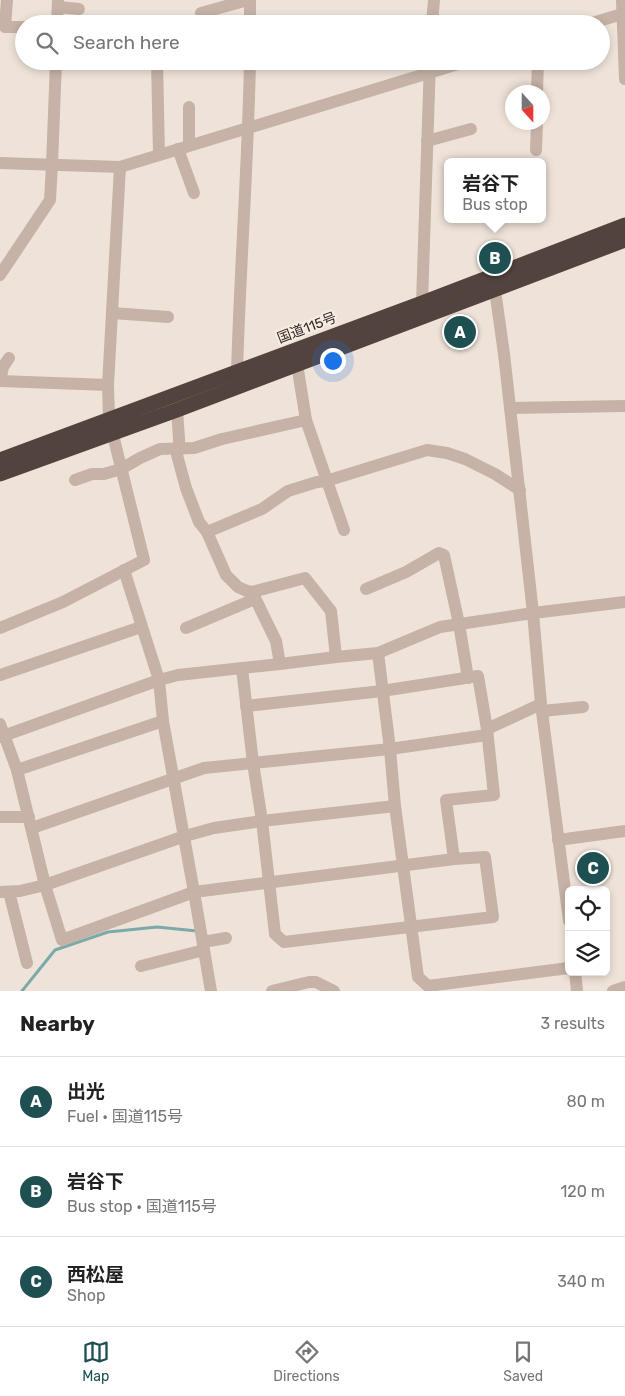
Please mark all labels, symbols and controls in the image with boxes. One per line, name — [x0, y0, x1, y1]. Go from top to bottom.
search box — [15, 15, 610, 70]
icon: search — [33, 29, 61, 57]
text: Search here — [73, 31, 180, 54]
north arrow — [505, 85, 550, 130]
popup — [444, 158, 546, 223]
text: 岩谷下 — [462, 172, 519, 195]
text: Bus stop — [462, 195, 528, 214]
pin: B — [479, 239, 511, 277]
street label: 国道115号 — [275, 309, 339, 347]
pin: A — [444, 313, 476, 351]
your location — [320, 348, 346, 374]
pin: C — [577, 849, 609, 887]
map controls — [565, 886, 610, 976]
button: locate — [565, 886, 610, 931]
button: layers — [565, 931, 610, 976]
text: Nearby — [20, 1011, 95, 1036]
text: 3 results — [540, 1014, 605, 1033]
text: 出光 — [67, 1080, 105, 1103]
text: A — [30, 1092, 42, 1111]
text: 80 m — [567, 1092, 605, 1111]
text: Fuel · 国道115号 — [67, 1107, 183, 1126]
text: 岩谷下 — [67, 1170, 124, 1193]
text: B — [30, 1182, 42, 1201]
text: 120 m — [560, 1182, 605, 1201]
text: Bus stop · 国道115号 — [67, 1197, 217, 1216]
text: 西松屋 — [67, 1263, 124, 1286]
text: C — [30, 1272, 42, 1291]
text: 340 m — [557, 1272, 605, 1291]
text: Shop — [67, 1286, 105, 1305]
tab: Map — [82, 1338, 110, 1385]
tab: Directions — [273, 1338, 340, 1385]
tab: Saved — [503, 1338, 543, 1385]

